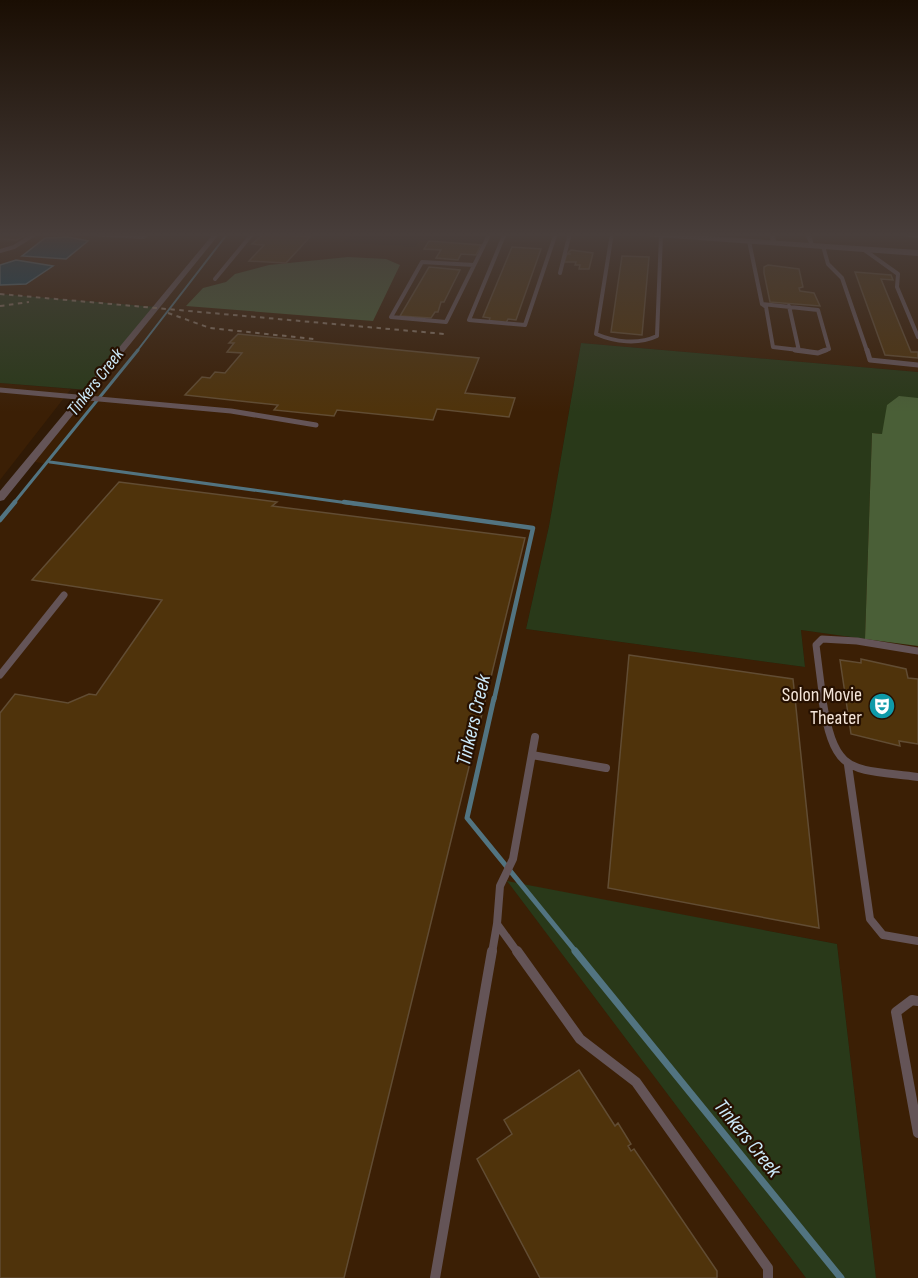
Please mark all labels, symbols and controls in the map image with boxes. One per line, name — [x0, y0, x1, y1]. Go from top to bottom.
water label: Tinkers Creek — [63, 343, 129, 420]
water label: Tinkers Creek — [451, 671, 496, 768]
place label: Solon Movie Theater — [782, 683, 862, 730]
theatre icon: Solon Movie Theater — [867, 691, 897, 721]
water label: Tinkers Creek — [709, 1094, 787, 1183]

